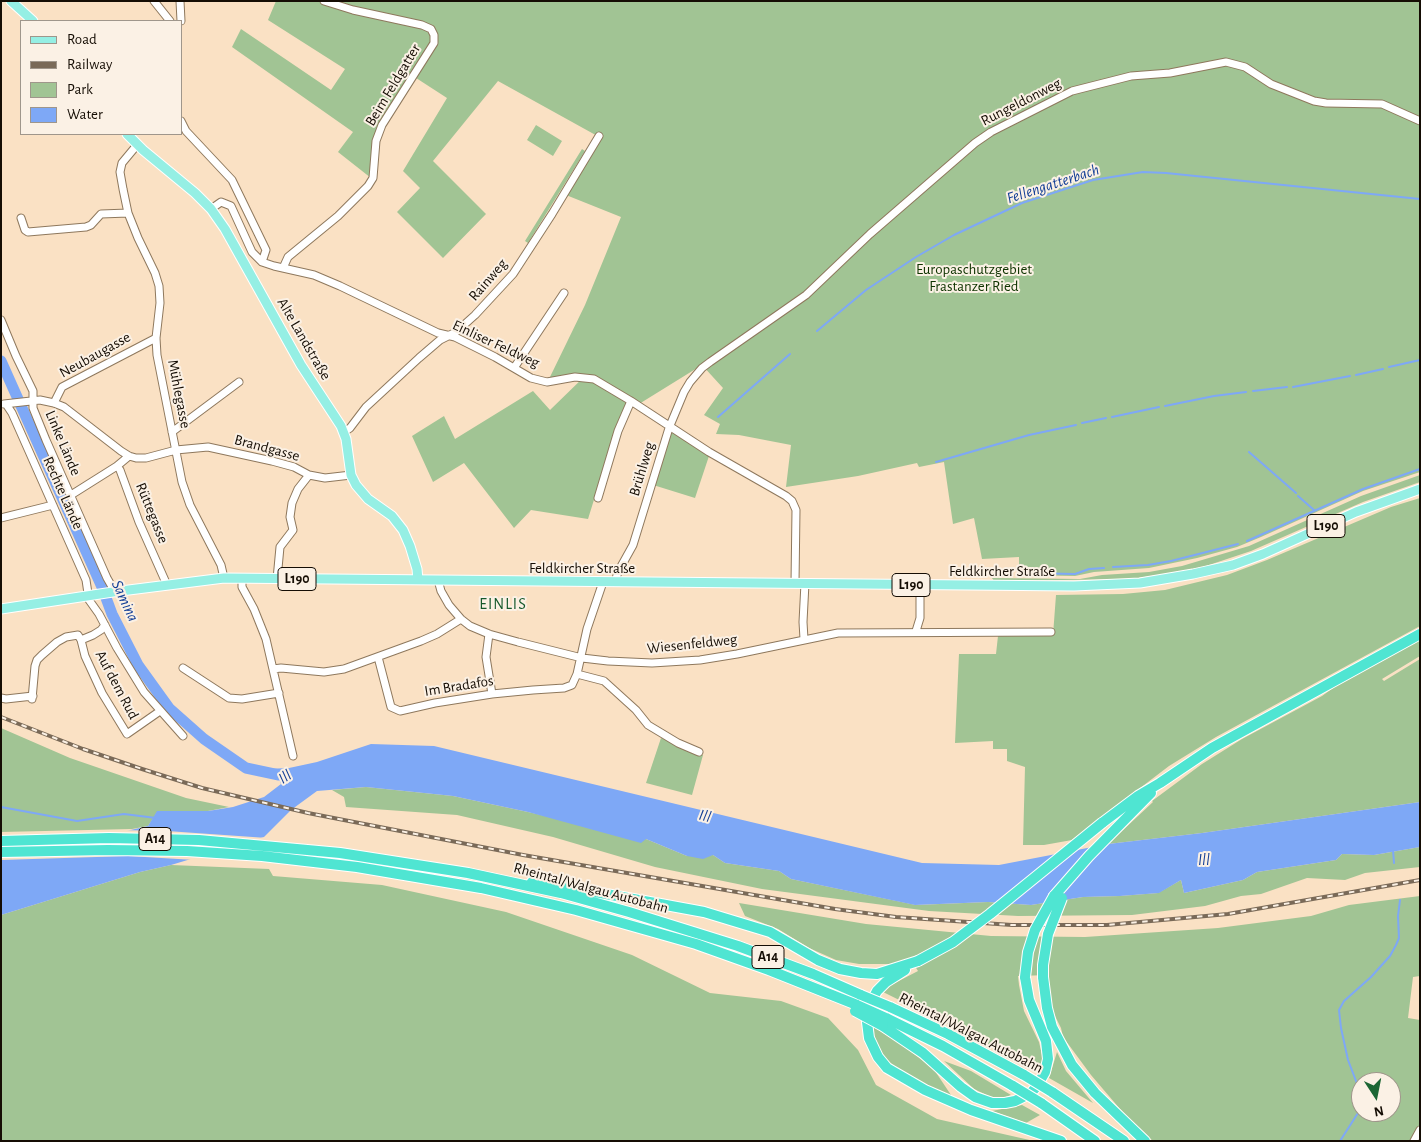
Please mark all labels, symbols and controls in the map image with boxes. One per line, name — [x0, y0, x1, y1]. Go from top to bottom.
legend — [20, 20, 182, 135]
text: Road — [67, 32, 97, 47]
street label: Beim Feldgatter — [361, 41, 425, 129]
text: Railway — [67, 57, 112, 72]
street label: Rungeldonweg — [978, 74, 1064, 130]
text: Park — [67, 82, 93, 97]
text: Water — [67, 107, 103, 122]
water label: Fellengatterbach — [1004, 160, 1102, 208]
street label: Rainweg — [465, 255, 511, 305]
park label: Europaschutzgebiet Frastanzer Ried — [916, 260, 1032, 295]
street label: Alte Landstraße — [273, 295, 335, 383]
street label: Einliser Feldweg — [450, 316, 542, 372]
street label: Neubaugasse — [56, 328, 134, 382]
street label: Mühlegasse — [164, 358, 194, 430]
street label: Linke Lände — [41, 408, 85, 478]
street label: Brandgasse — [232, 431, 302, 465]
street label: Brühlweg — [625, 440, 659, 498]
street label: Rechte Lände — [39, 454, 87, 532]
street label: Rüttegasse — [132, 480, 172, 546]
road number: L190 — [1307, 514, 1345, 538]
street label: Feldkircher Straße — [529, 559, 635, 577]
street label: Feldkircher Straße — [949, 562, 1055, 580]
road number: L190 — [278, 568, 316, 590]
road number: L190 — [892, 574, 930, 596]
water label: Samina — [107, 577, 143, 625]
district label: EINLIS — [479, 594, 527, 614]
street label: Wiesenfeldweg — [646, 630, 738, 658]
street label: Auf dem Rud — [91, 647, 143, 723]
street label: Im Bradafos — [423, 672, 495, 700]
water label: Ill — [275, 766, 295, 788]
water label: Ill — [697, 805, 713, 827]
road number: A14 — [139, 828, 171, 851]
water label: Ill — [1198, 850, 1210, 870]
street label: Rheintal/Walgau Autobahn — [512, 859, 670, 917]
road number: A14 — [752, 946, 784, 969]
street label: Rheintal/Walgau Autobahn — [896, 989, 1046, 1077]
north arrow — [1351, 1072, 1401, 1122]
text: N — [1373, 1103, 1385, 1119]

